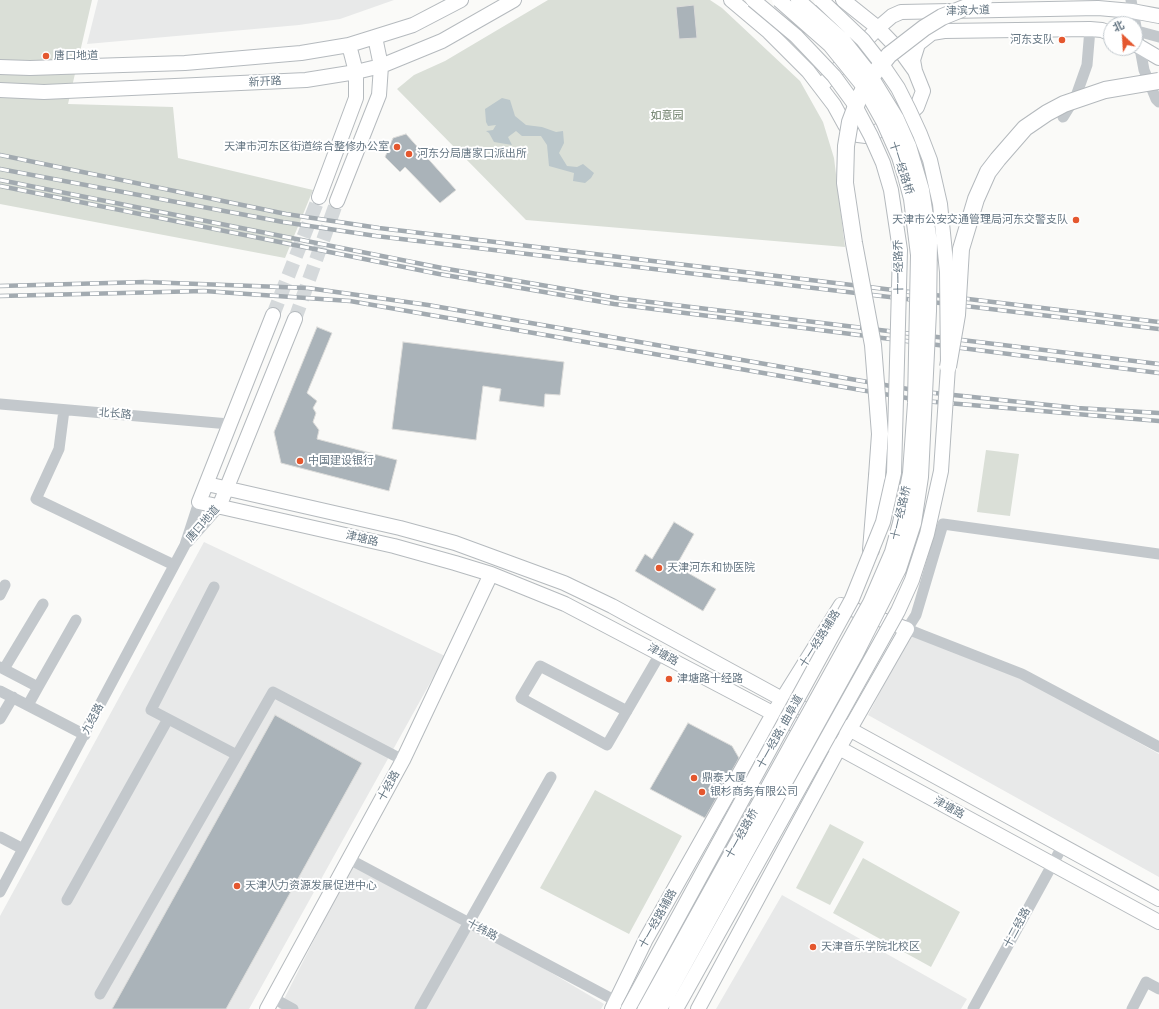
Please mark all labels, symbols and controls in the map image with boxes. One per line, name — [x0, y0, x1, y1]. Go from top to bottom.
street label: 津滨大道 — [946, 4, 990, 18]
north arrow — [1103, 16, 1143, 56]
text: 北 — [1110, 16, 1126, 35]
place label: 河东支队 — [1010, 33, 1054, 47]
marker: 河东支队 — [1057, 35, 1067, 45]
place label: 唐口地道 — [54, 49, 98, 63]
marker: 唐口地道 — [41, 51, 51, 61]
street label: 新开路 — [248, 75, 282, 89]
park label: 如意园 — [651, 109, 683, 123]
place label: 天津市河东区街道综合整修办公室 — [224, 140, 389, 154]
street label: 十一经路桥 — [886, 140, 916, 196]
marker: 天津市河东区街道综合整修办公室 — [392, 142, 402, 152]
place label: 河东分局唐家口派出所 — [417, 147, 527, 161]
marker: 河东分局唐家口派出所 — [404, 149, 414, 159]
place label: 天津市公安交通管理局河东交警支队 — [892, 213, 1068, 227]
marker: 天津市公安交通管理局河东交警支队 — [1071, 215, 1081, 225]
street label: 十一经路乔 — [892, 239, 906, 295]
street label: 北长路 — [98, 406, 132, 422]
place label: 中国建设银行 — [308, 454, 374, 468]
marker: 中国建设银行 — [295, 456, 305, 466]
street label: 十一经路桥 — [888, 485, 914, 541]
street label: 唐口地道 — [184, 503, 222, 545]
street label: 津塘路 — [344, 529, 380, 549]
place label: 天津河东和协医院 — [667, 561, 755, 575]
marker: 天津河东和协医院 — [654, 563, 664, 573]
street label: 十一经路辅路 — [797, 608, 843, 670]
street label: 津塘路 — [645, 641, 681, 669]
place label: 津塘路十经路 — [677, 672, 743, 686]
marker: 津塘路十经路 — [664, 674, 674, 684]
street label: 十一经路; 曲阜道 — [754, 693, 806, 771]
street label: 九经路 — [79, 701, 107, 737]
street label: 十经路 — [375, 768, 403, 804]
place label: 鼎泰大厦 — [702, 771, 746, 785]
marker: 鼎泰大厦 — [689, 773, 699, 783]
place label: 银杉商务有限公司 — [710, 785, 798, 799]
marker: 银杉商务有限公司 — [697, 787, 707, 797]
street label: 津塘路 — [931, 794, 967, 822]
street label: 十一经路桥 — [723, 807, 761, 861]
place label: 天津人力资源发展促进中心 — [245, 879, 377, 893]
marker: 天津人力资源发展促进中心 — [232, 881, 242, 891]
street label: 十一经路辅路 — [636, 887, 680, 951]
street label: 十二经路 — [1001, 905, 1033, 951]
street label: 十纬路 — [464, 916, 500, 944]
place label: 天津音乐学院北校区 — [821, 940, 920, 954]
marker: 天津音乐学院北校区 — [808, 942, 818, 952]

